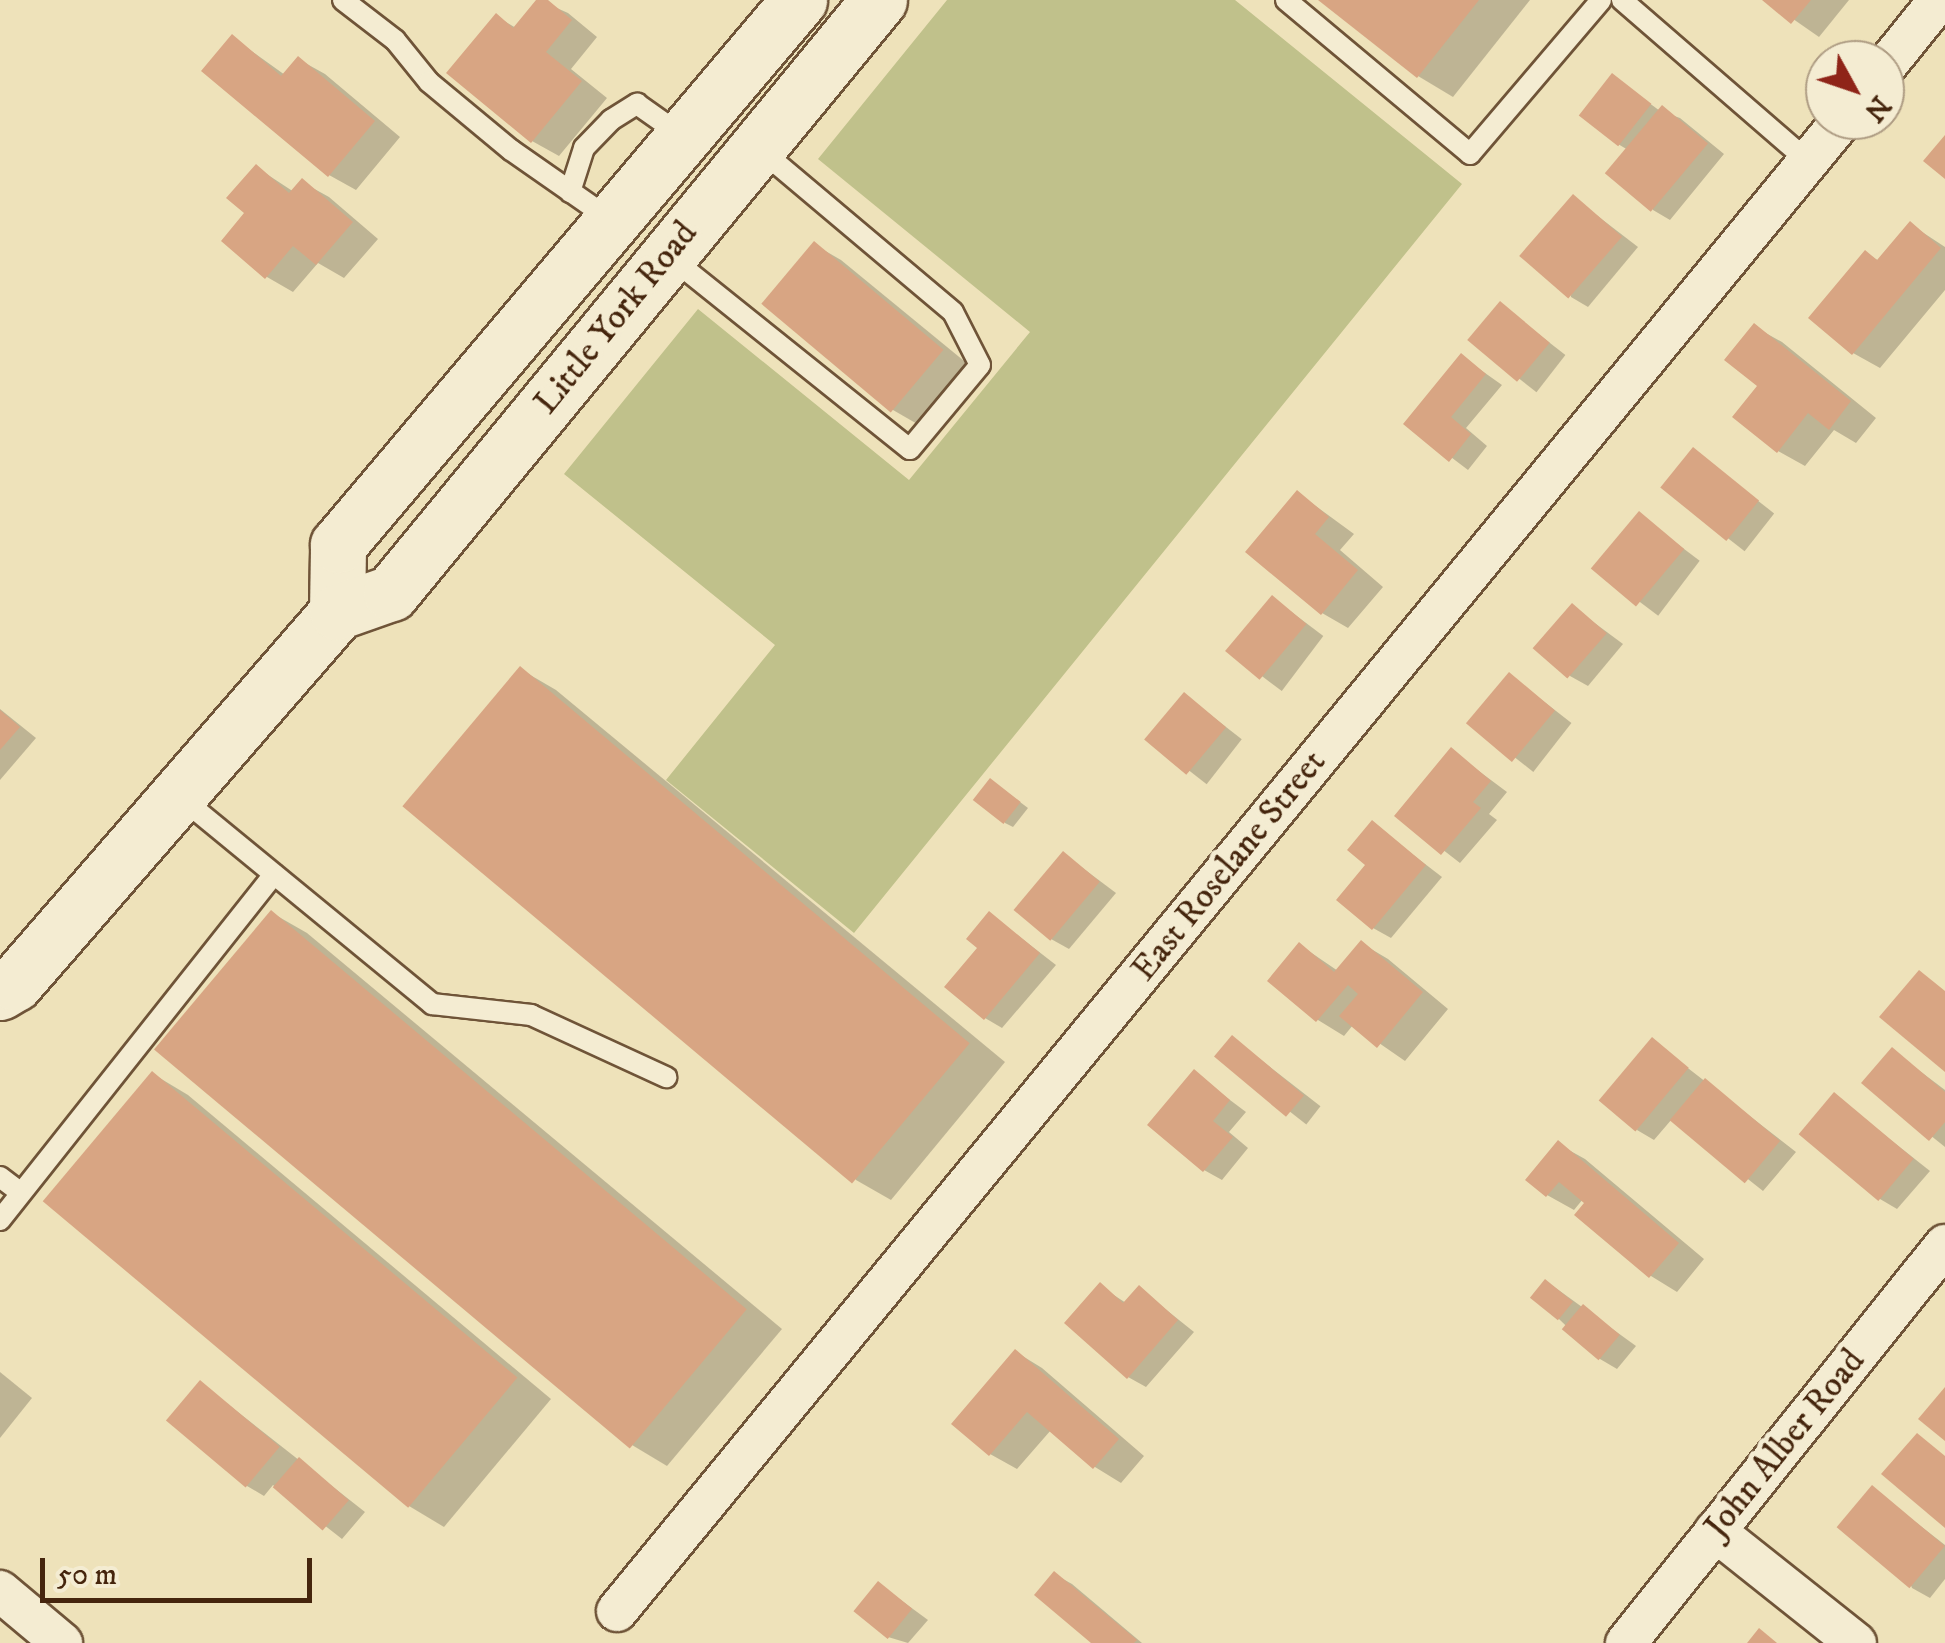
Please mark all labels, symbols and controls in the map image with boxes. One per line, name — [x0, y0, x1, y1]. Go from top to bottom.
north arrow — [1805, 40, 1905, 140]
text: N — [1856, 88, 1898, 128]
street label: Little York Road — [525, 213, 707, 423]
street label: East Roselane Street — [1123, 742, 1335, 990]
street label: John Alber Road — [1696, 1341, 1874, 1547]
scale bar — [45, 1538, 318, 1600]
text: 50 m — [57, 1557, 117, 1594]

